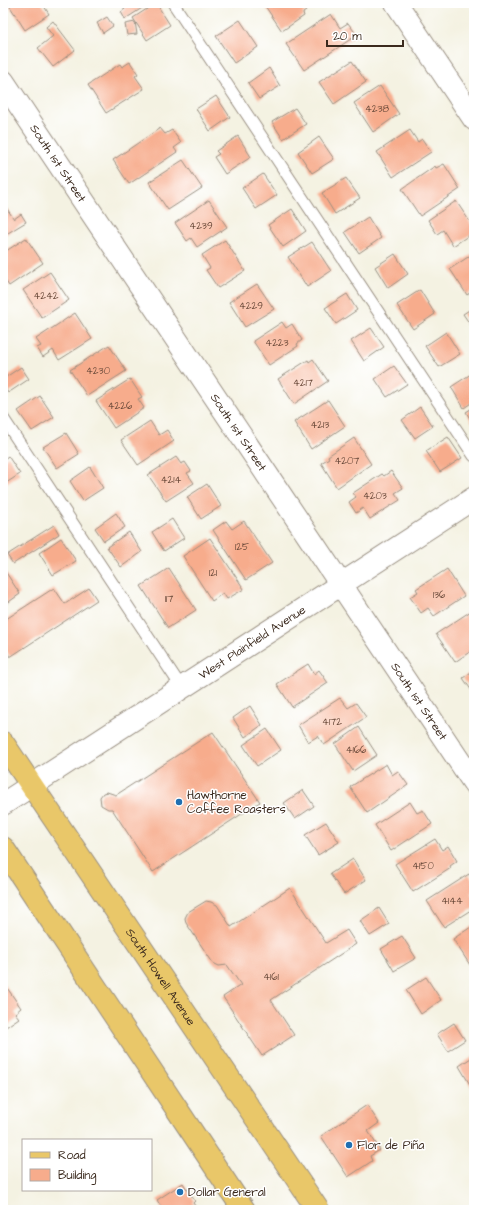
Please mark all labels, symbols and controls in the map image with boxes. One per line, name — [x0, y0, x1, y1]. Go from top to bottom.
scale bar — [327, 22, 403, 48]
text: 20 m — [333, 28, 362, 45]
house number: 4238 — [365, 102, 390, 116]
street label: South 1st Street — [25, 121, 90, 206]
house number: 4239 — [189, 219, 213, 233]
house number: 4242 — [33, 289, 59, 303]
house number: 4229 — [239, 299, 263, 313]
house number: 4223 — [265, 336, 289, 350]
house number: 4230 — [86, 364, 110, 378]
house number: 4217 — [293, 376, 313, 390]
street label: South 1st Street — [206, 390, 271, 475]
house number: 4226 — [108, 399, 133, 413]
house number: 4213 — [311, 418, 329, 432]
house number: 4207 — [335, 454, 360, 468]
house number: 4214 — [161, 473, 181, 487]
house number: 4203 — [363, 489, 387, 503]
house number: 125 — [235, 540, 249, 554]
house number: 121 — [209, 566, 218, 580]
house number: 136 — [433, 588, 446, 602]
house number: 117 — [165, 592, 173, 606]
street label: West Plainfield Avenue — [196, 601, 309, 684]
street label: South 1st Street — [387, 659, 451, 744]
house number: 4172 — [322, 715, 342, 729]
house number: 4166 — [346, 743, 367, 757]
place label: Hawthorne Coffee Roasters — [187, 787, 286, 818]
marker: Hawthorne Coffee Roasters — [174, 797, 184, 807]
house number: 4150 — [412, 859, 434, 873]
house number: 4144 — [441, 894, 463, 908]
street label: South Howell Avenue — [121, 925, 199, 1029]
house number: 4161 — [263, 970, 280, 984]
place label: Flor de Piña — [357, 1137, 424, 1154]
legend — [22, 1139, 152, 1191]
marker: Flor de Piña — [344, 1140, 354, 1150]
text: Road — [58, 1147, 86, 1164]
text: Building — [58, 1167, 96, 1185]
place label: Dollar General — [188, 1184, 266, 1201]
marker: Dollar General — [175, 1187, 185, 1197]

